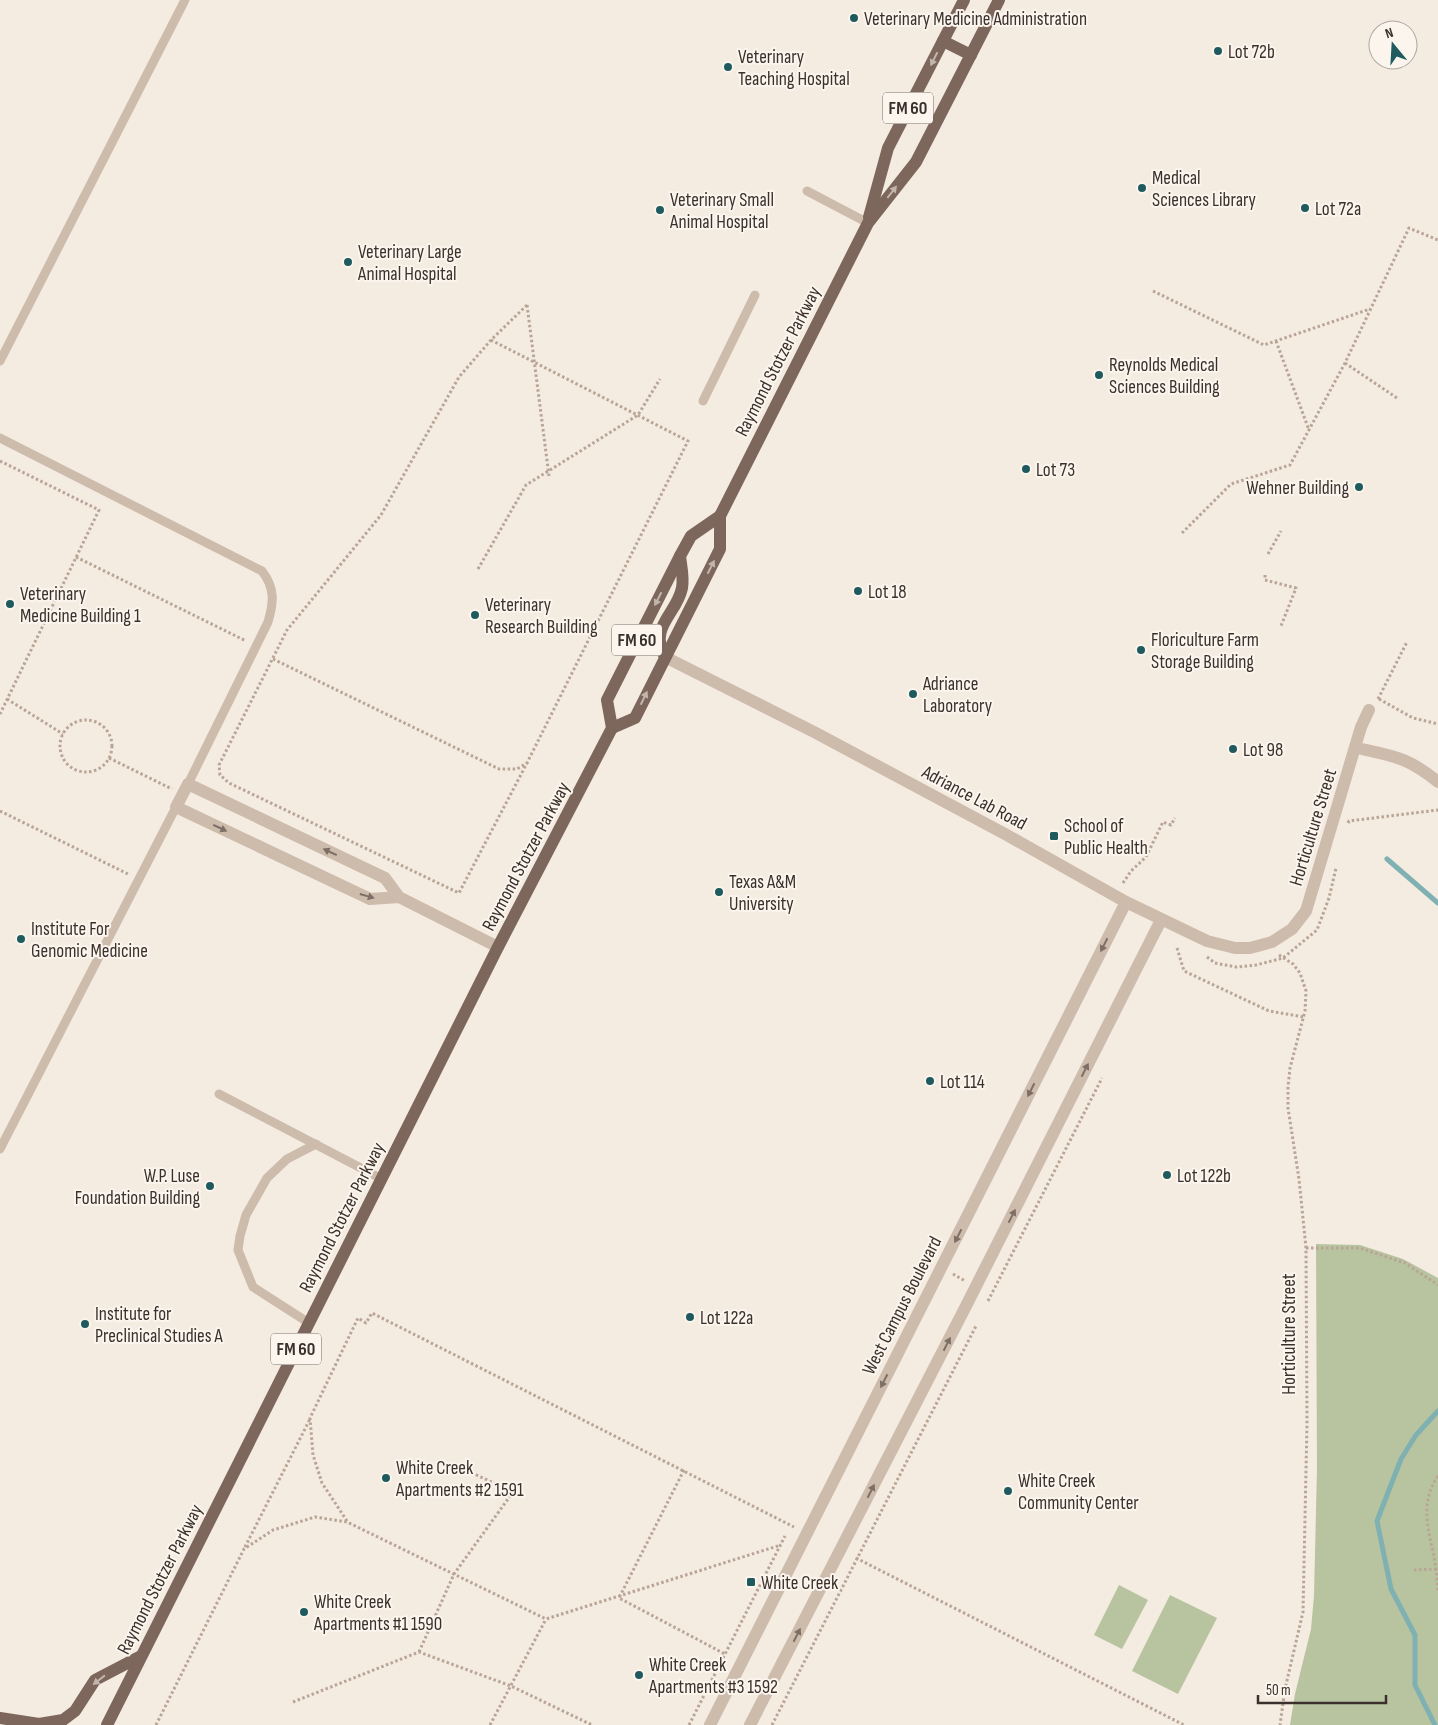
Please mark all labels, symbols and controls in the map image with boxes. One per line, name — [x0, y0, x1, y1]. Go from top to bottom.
place label: Veterinary Medicine Administration — [864, 8, 1087, 31]
marker: Veterinary Medicine Administration — [848, 12, 860, 24]
north arrow — [1368, 20, 1418, 70]
text: N — [1383, 24, 1395, 42]
place label: Lot 72b — [1228, 41, 1275, 64]
marker: Lot 72b — [1212, 45, 1224, 57]
place label: Veterinary Teaching Hospital — [738, 46, 850, 91]
one-way arrow — [930, 52, 938, 66]
marker: Veterinary Teaching Hospital — [722, 61, 734, 73]
road number: FM 60 — [883, 92, 933, 124]
place label: Medical Sciences Library — [1152, 167, 1257, 212]
marker: Medical Sciences Library — [1136, 182, 1148, 194]
one-way arrow — [886, 186, 897, 199]
place label: Veterinary Small Animal Hospital — [669, 189, 774, 234]
place label: Lot 72a — [1315, 198, 1361, 221]
marker: Lot 72a — [1299, 202, 1311, 214]
marker: Veterinary Small Animal Hospital — [654, 204, 666, 216]
place label: Veterinary Large Animal Hospital — [357, 241, 462, 286]
marker: Veterinary Large Animal Hospital — [342, 256, 354, 268]
street label: Raymond Stotzer Parkway — [731, 282, 826, 441]
place label: Reynolds Medical Sciences Building — [1109, 354, 1220, 399]
marker: Reynolds Medical Sciences Building — [1093, 369, 1105, 381]
place label: Lot 73 — [1036, 459, 1075, 482]
marker: Lot 73 — [1020, 463, 1032, 475]
place label: Wehner Building — [1246, 477, 1349, 500]
marker: Wehner Building — [1353, 481, 1365, 493]
one-way arrow — [707, 559, 715, 574]
place label: Lot 18 — [868, 581, 907, 604]
place label: Veterinary Medicine Building 1 — [20, 583, 141, 628]
marker: Lot 18 — [852, 585, 864, 597]
one-way arrow — [654, 592, 662, 606]
place label: Veterinary Research Building — [485, 594, 598, 639]
marker: Veterinary Medicine Building 1 — [4, 598, 16, 610]
marker: Veterinary Research Building — [469, 609, 481, 621]
road number: FM 60 — [612, 624, 662, 656]
place label: Floriculture Farm Storage Building — [1151, 629, 1259, 674]
marker: Floriculture Farm Storage Building — [1135, 644, 1147, 656]
place label: Adriance Laboratory — [922, 673, 993, 718]
marker: Adriance Laboratory — [907, 688, 919, 700]
one-way arrow — [641, 691, 649, 705]
place label: Lot 98 — [1243, 739, 1283, 762]
marker: Lot 98 — [1227, 743, 1239, 755]
street label: Adriance Lab Road — [917, 761, 1031, 836]
street label: Horticulture Street — [1285, 766, 1342, 889]
street label: Raymond Stotzer Parkway — [477, 778, 576, 935]
place label: School of Public Health — [1064, 815, 1148, 860]
one-way arrow — [213, 824, 227, 832]
marker: School of Public Health — [1048, 830, 1060, 842]
one-way arrow — [323, 848, 337, 856]
place label: Texas A&M University — [729, 871, 796, 916]
marker: Texas A&M University — [713, 886, 725, 898]
one-way arrow — [360, 893, 375, 901]
place label: Institute For Genomic Medicine — [31, 918, 148, 963]
marker: Institute For Genomic Medicine — [15, 933, 27, 945]
one-way arrow — [1100, 938, 1108, 953]
one-way arrow — [1081, 1063, 1089, 1078]
place label: Lot 114 — [940, 1071, 985, 1094]
marker: Lot 114 — [924, 1075, 936, 1087]
one-way arrow — [1027, 1083, 1035, 1098]
street label: Raymond Stotzer Parkway — [295, 1138, 390, 1297]
place label: W.P. Luse Foundation Building — [75, 1165, 200, 1210]
place label: Lot 122b — [1177, 1165, 1231, 1188]
marker: Lot 122b — [1161, 1169, 1173, 1181]
marker: W.P. Luse Foundation Building — [204, 1180, 216, 1192]
one-way arrow — [1008, 1208, 1016, 1223]
one-way arrow — [953, 1228, 962, 1243]
street label: West Campus Boulevard — [858, 1233, 947, 1379]
street label: Horticulture Street — [1278, 1273, 1301, 1395]
place label: Institute for Preclinical Studies A — [95, 1303, 224, 1348]
place label: Lot 122a — [700, 1307, 753, 1330]
marker: Lot 122a — [684, 1311, 696, 1323]
marker: Institute for Preclinical Studies A — [79, 1318, 91, 1330]
road number: FM 60 — [271, 1334, 321, 1365]
one-way arrow — [943, 1336, 951, 1351]
one-way arrow — [880, 1373, 888, 1388]
place label: White Creek Apartments #2 1591 — [395, 1457, 524, 1502]
place label: White Creek Community Center — [1018, 1470, 1139, 1515]
marker: White Creek Apartments #2 1591 — [380, 1472, 392, 1484]
one-way arrow — [867, 1483, 875, 1498]
marker: White Creek Community Center — [1002, 1485, 1014, 1497]
street label: Raymond Stotzer Parkway — [113, 1500, 208, 1659]
place label: White Creek — [761, 1572, 839, 1595]
marker: White Creek — [745, 1576, 757, 1588]
place label: White Creek Apartments #1 1590 — [313, 1591, 442, 1636]
marker: White Creek Apartments #1 1590 — [298, 1606, 310, 1618]
one-way arrow — [793, 1628, 801, 1642]
place label: White Creek Apartments #3 1592 — [648, 1654, 778, 1699]
marker: White Creek Apartments #3 1592 — [633, 1669, 645, 1681]
scale bar — [1258, 1672, 1386, 1704]
one-way arrow — [92, 1675, 106, 1685]
text: 50 m — [1266, 1681, 1291, 1700]

